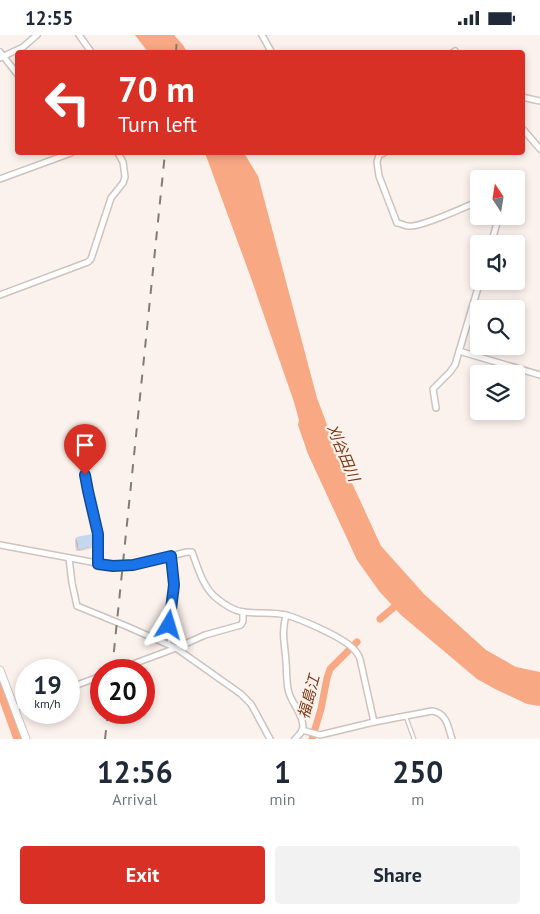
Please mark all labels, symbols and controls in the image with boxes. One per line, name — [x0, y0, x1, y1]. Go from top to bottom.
text: 12:55 — [25, 6, 73, 30]
text: 70 m — [118, 66, 195, 112]
icon: left — [35, 70, 100, 135]
text: Turn left — [118, 110, 197, 138]
north arrow — [470, 170, 525, 225]
map controls — [470, 170, 525, 420]
button: sound — [470, 235, 525, 290]
button: search — [470, 300, 525, 355]
button: layers — [470, 365, 525, 420]
water label: 刈谷田川 — [323, 421, 365, 486]
pin — [64, 424, 106, 475]
icon: arrive — [71, 431, 99, 459]
position arrow — [142, 598, 194, 650]
speed limit sign: 20 — [90, 659, 155, 724]
text: 19 — [33, 669, 62, 701]
water label: 福島江 — [294, 671, 324, 721]
text: km/h — [34, 696, 61, 711]
text: 12:56 — [97, 752, 173, 791]
text: 1 — [274, 752, 291, 791]
text: 250 — [392, 752, 443, 791]
text: Arrival — [112, 789, 157, 809]
text: min — [270, 789, 296, 809]
text: m — [411, 789, 424, 809]
button: Exit — [20, 846, 265, 904]
button: Share — [275, 846, 520, 904]

